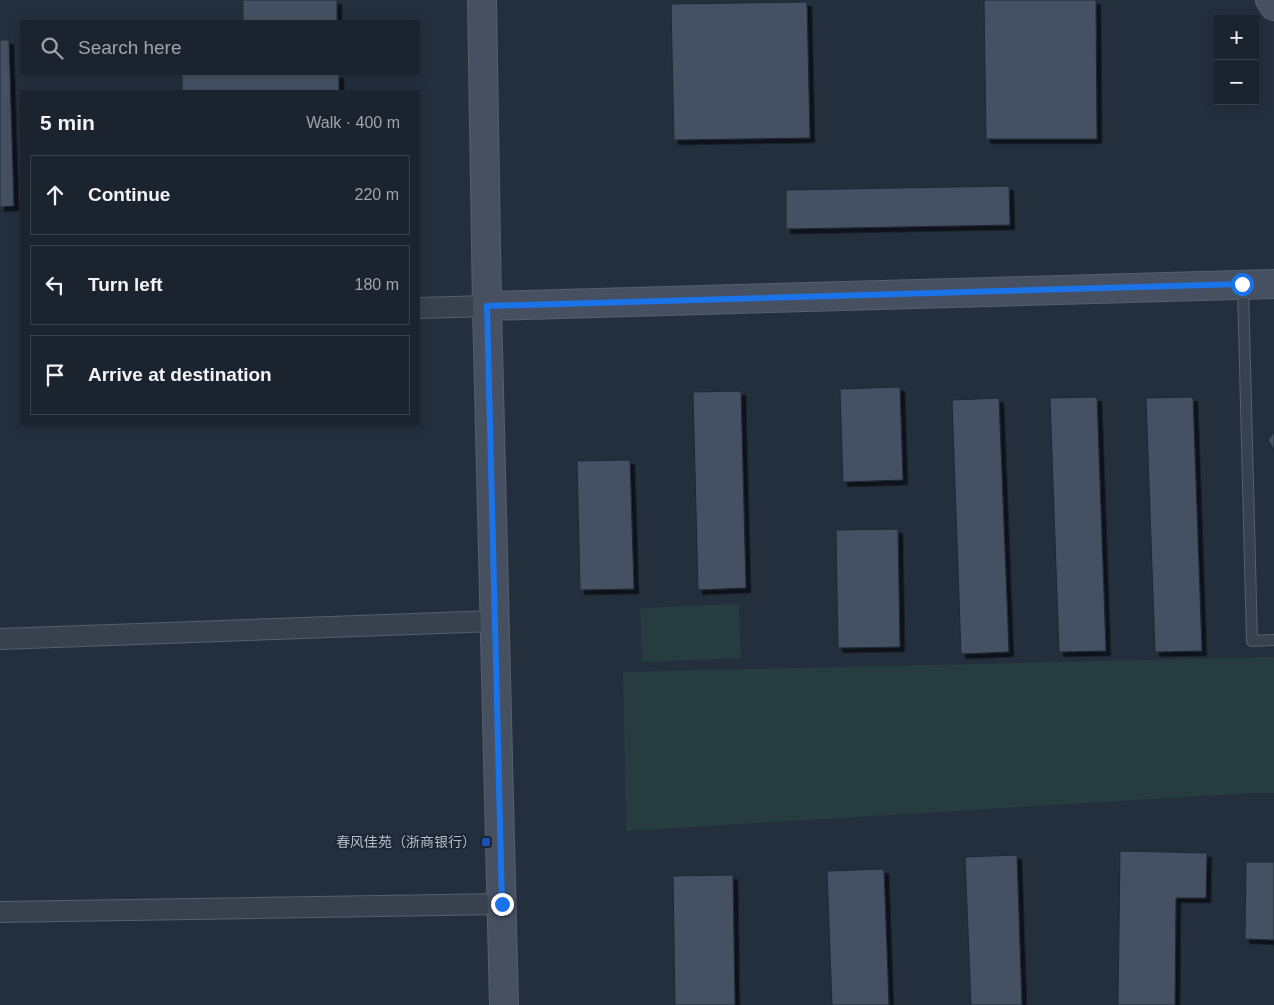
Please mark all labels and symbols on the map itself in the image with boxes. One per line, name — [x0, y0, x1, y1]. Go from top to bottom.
route start — [1231, 273, 1254, 296]
place label: 春风佳苑（浙商银行） — [336, 834, 476, 850]
marker: 春风佳苑（浙商银行） — [480, 836, 492, 848]
route end — [491, 893, 514, 916]

